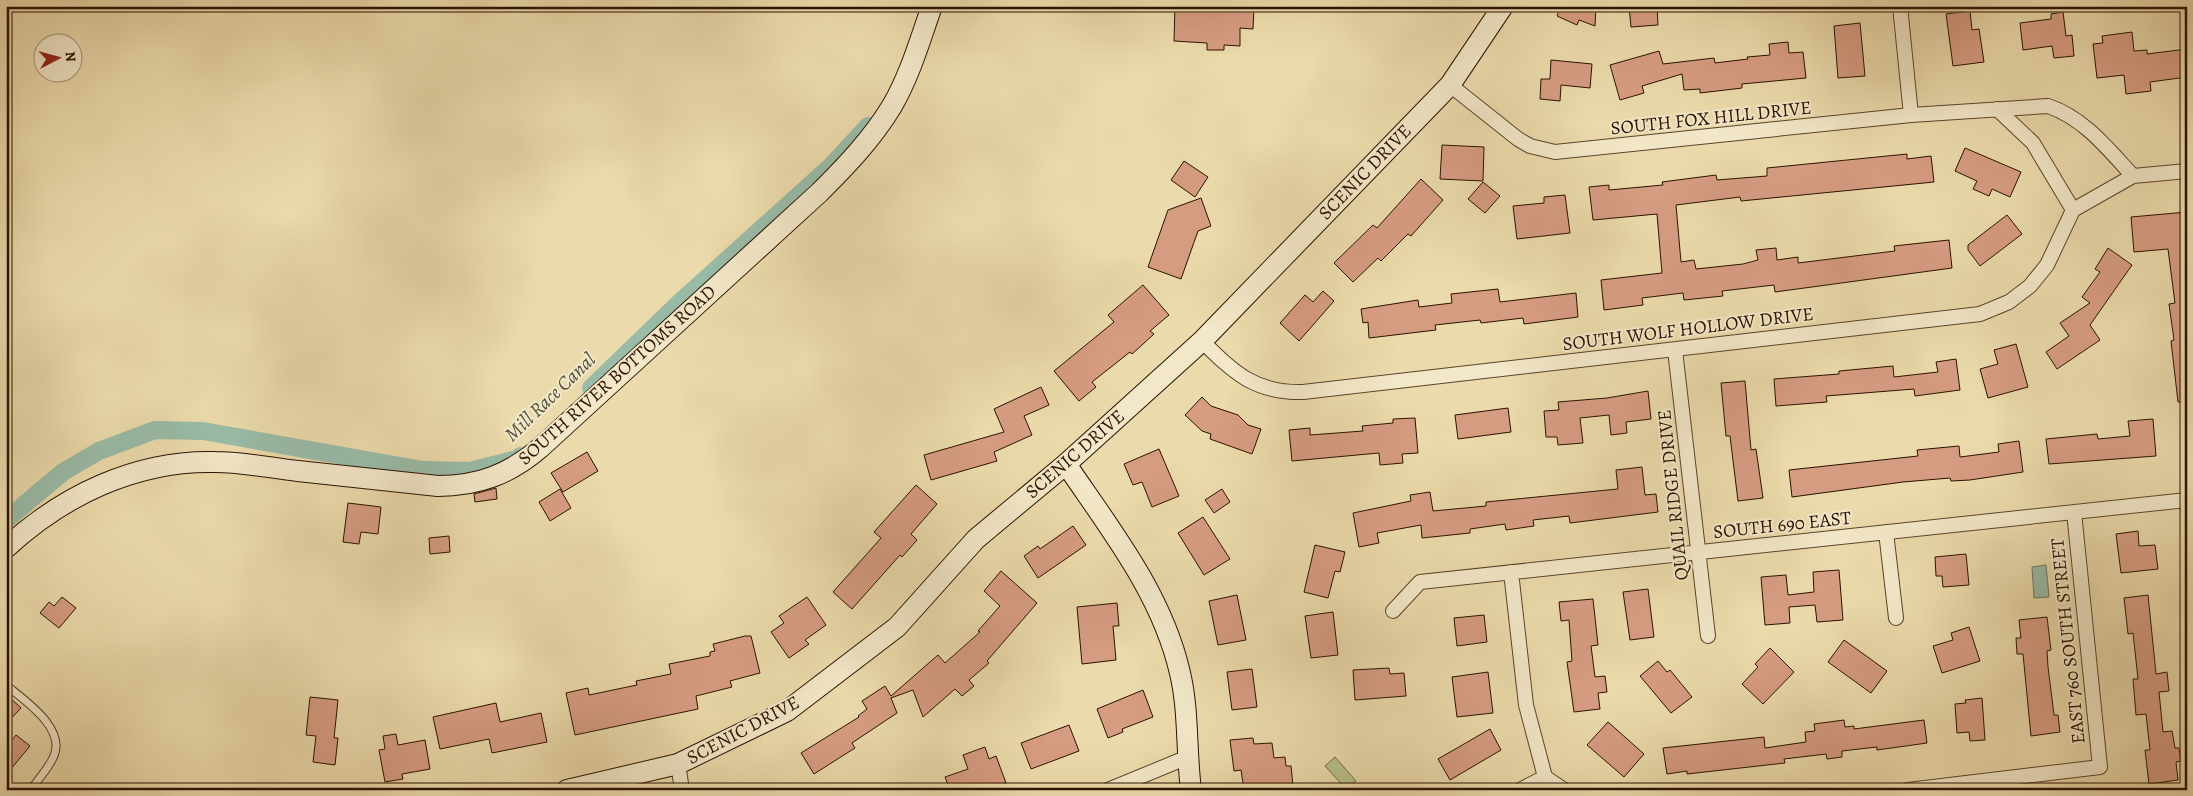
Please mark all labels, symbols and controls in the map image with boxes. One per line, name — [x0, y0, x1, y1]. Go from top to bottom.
north arrow — [32, 32, 82, 82]
text: N — [60, 51, 80, 63]
street label: SOUTH FOX HILL DRIVE — [1609, 95, 1813, 141]
street label: SCENIC DRIVE — [1313, 118, 1417, 226]
street label: SOUTH RIVER BOTTOMS ROAD — [512, 279, 722, 471]
street label: SOUTH WOLF HOLLOW DRIVE — [1561, 301, 1815, 357]
water label: Mill Race Canal — [498, 347, 602, 447]
street label: SCENIC DRIVE — [1020, 404, 1130, 504]
street label: QUAIL RIDGE DRIVE — [1651, 408, 1695, 582]
street label: SOUTH 690 EAST — [1712, 505, 1853, 545]
street label: EAST 760 SOUTH STREET — [2044, 536, 2092, 745]
street label: SCENIC DRIVE — [682, 689, 804, 771]

